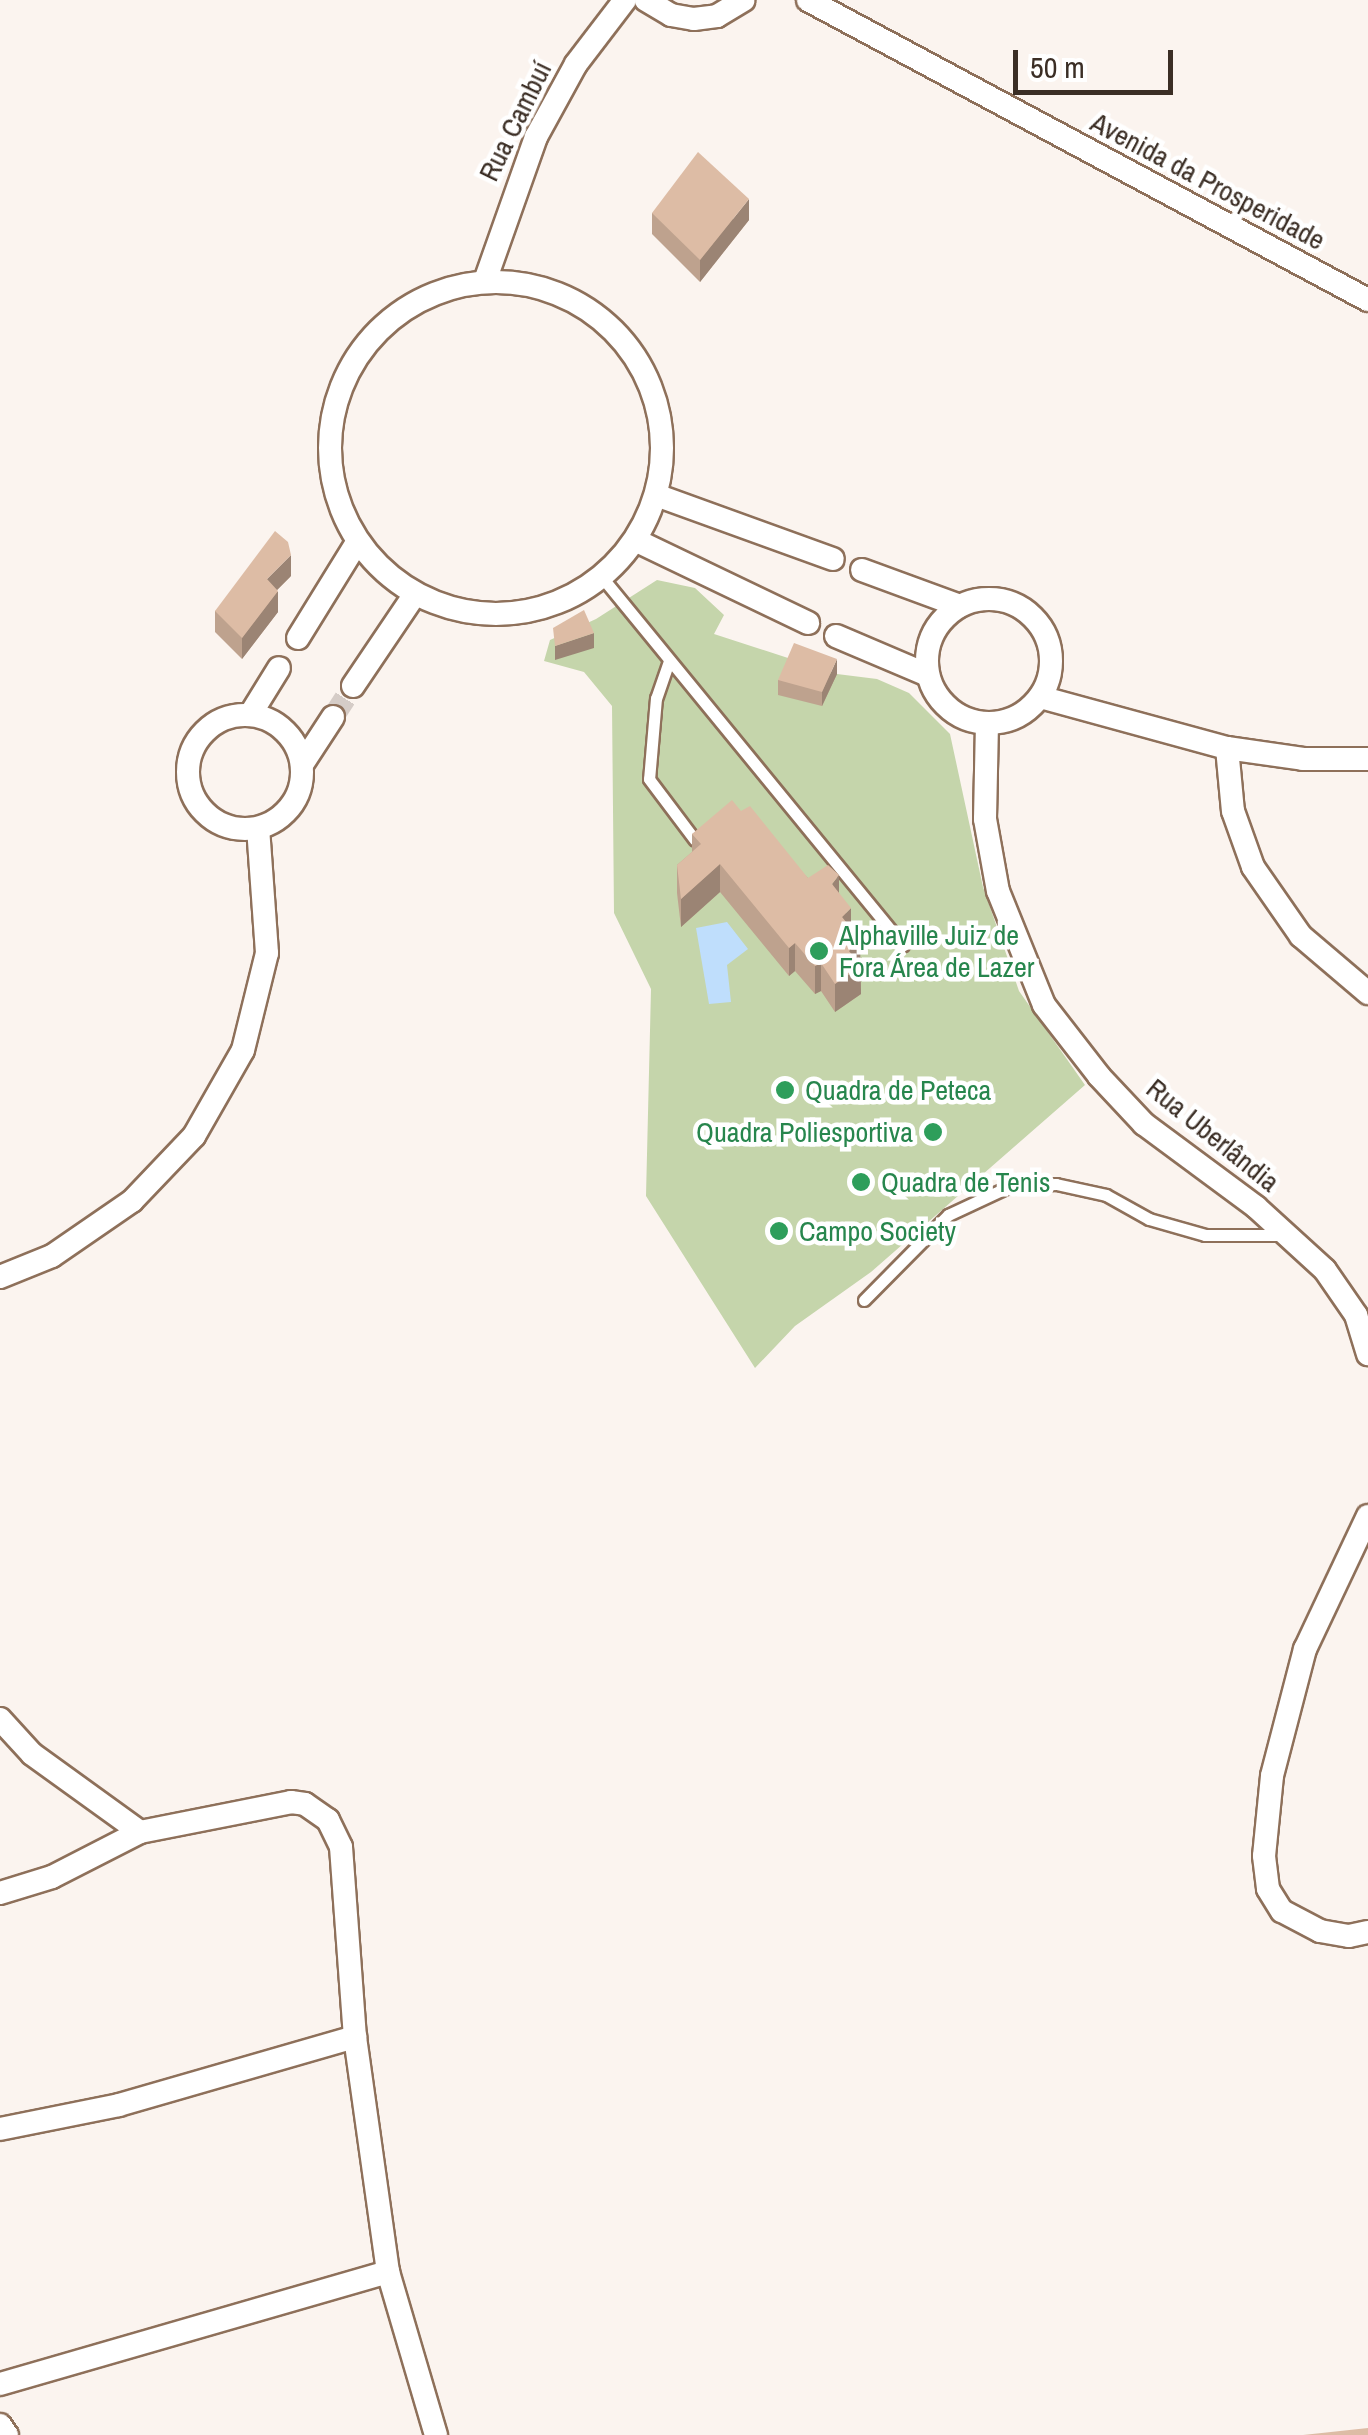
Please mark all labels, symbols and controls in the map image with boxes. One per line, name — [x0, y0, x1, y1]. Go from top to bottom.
scale bar — [1018, 30, 1178, 92]
text: 50 m — [1030, 47, 1085, 87]
street label: Rua Cambuí — [472, 56, 558, 186]
street label: Avenida da Prosperidade — [1085, 105, 1331, 257]
place label: Alphaville Juiz de Fora Área de Lazer — [839, 918, 1036, 984]
marker: Alphaville Juiz de Fora Área de Lazer — [808, 940, 830, 962]
street label: Rua Uberlândia — [1140, 1071, 1286, 1199]
place label: Quadra de Peteca — [805, 1073, 991, 1107]
marker: Quadra de Peteca — [774, 1079, 796, 1101]
place label: Quadra Poliesportiva — [696, 1115, 913, 1149]
marker: Quadra Poliesportiva — [922, 1121, 944, 1143]
place label: Quadra de Tenis — [881, 1165, 1051, 1199]
marker: Quadra de Tenis — [850, 1171, 872, 1193]
place label: Campo Society — [799, 1214, 956, 1248]
marker: Campo Society — [768, 1220, 790, 1242]

